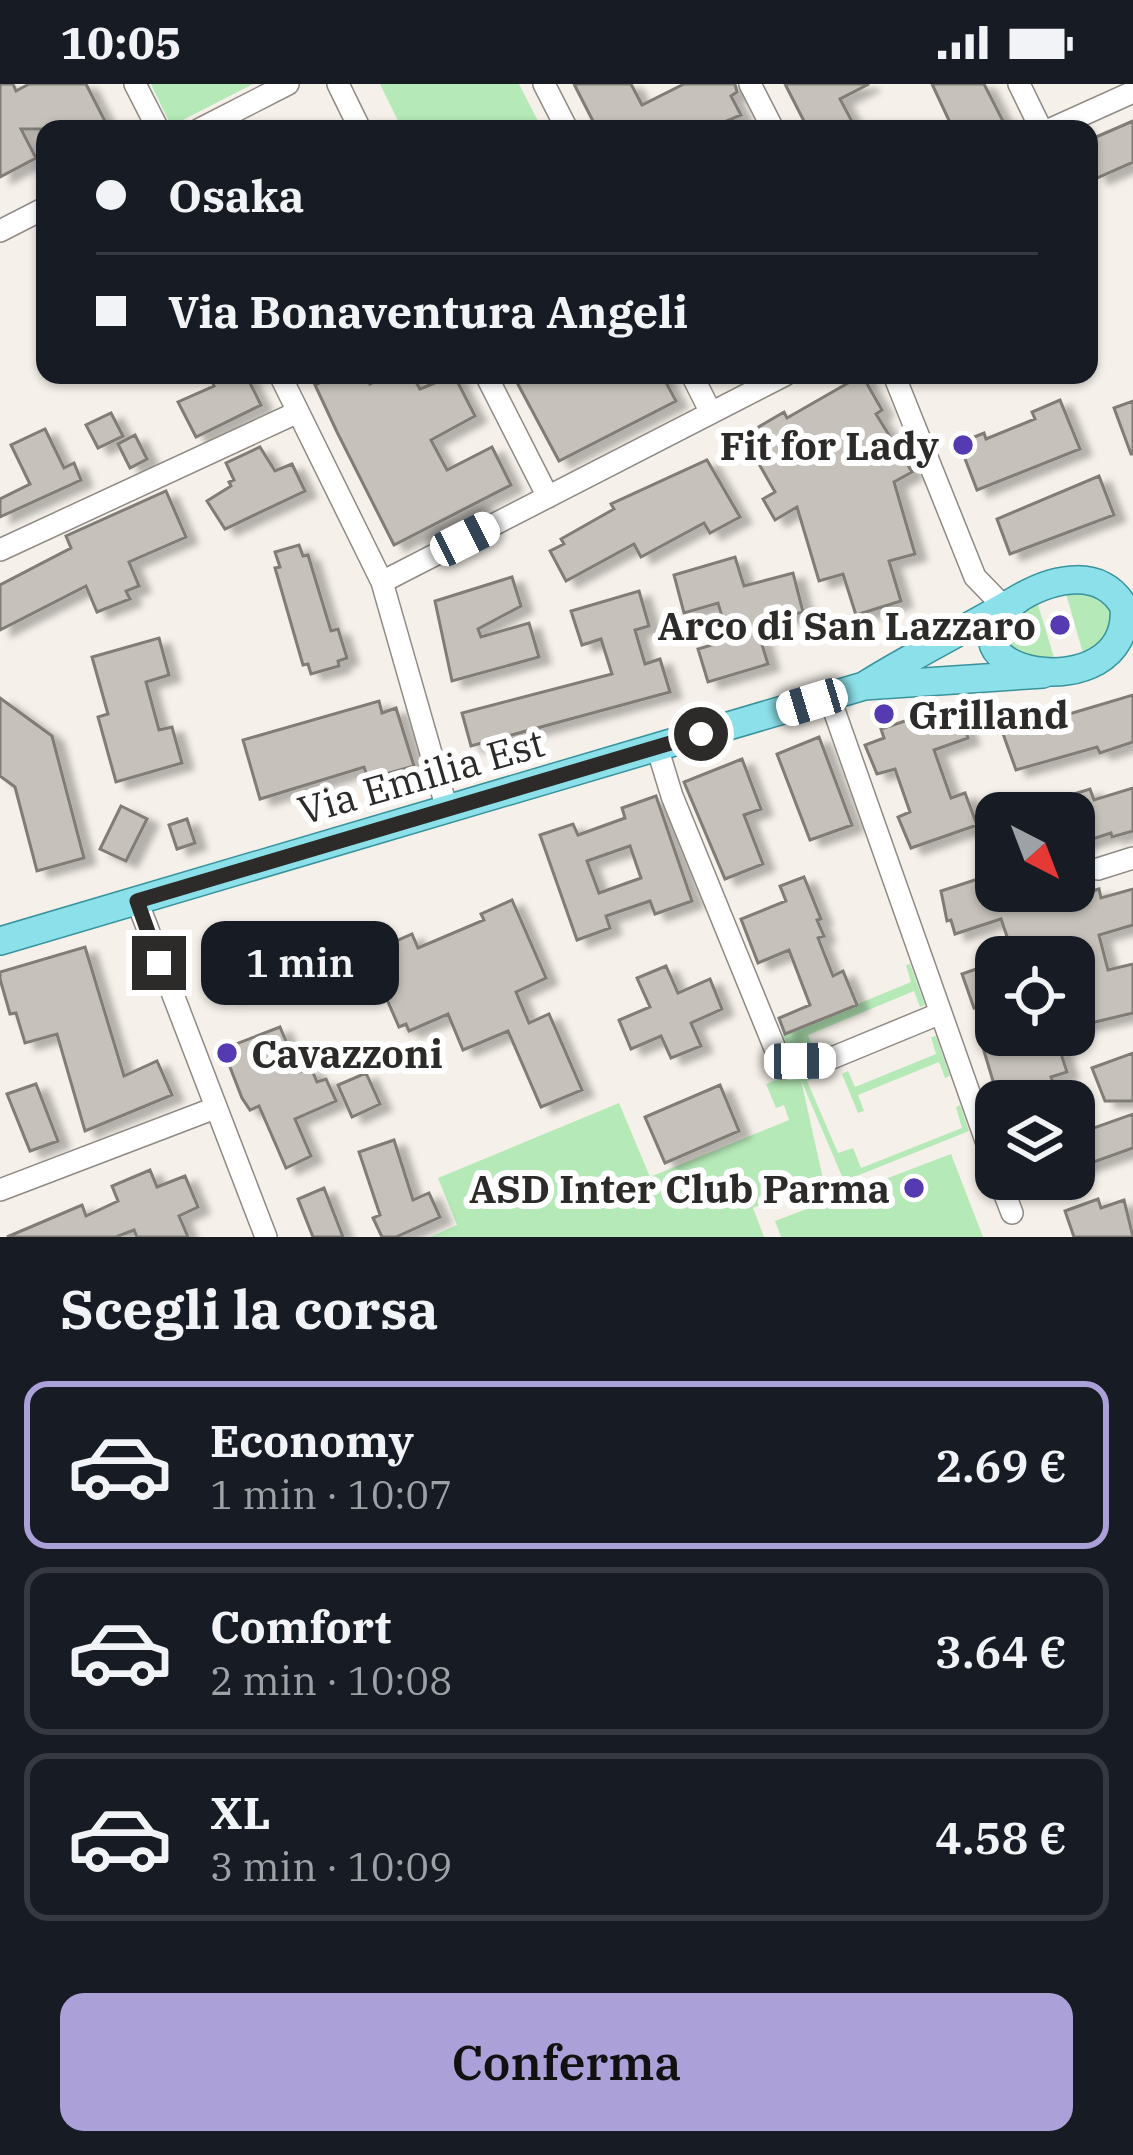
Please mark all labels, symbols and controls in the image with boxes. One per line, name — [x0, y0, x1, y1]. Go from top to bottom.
text: 10:05 — [60, 13, 182, 71]
text: Osaka — [168, 166, 304, 224]
text: Via Bonaventura Angeli — [168, 282, 688, 340]
place label: Fit for Lady — [720, 420, 939, 471]
marker: Fit for Lady — [950, 432, 976, 458]
car — [425, 507, 505, 571]
place label: Arco di San Lazzaro — [658, 600, 1036, 651]
marker: Arco di San Lazzaro — [1047, 612, 1073, 638]
car — [772, 674, 852, 730]
place label: Grilland — [908, 689, 1069, 740]
marker: Grilland — [871, 701, 897, 727]
route start — [674, 707, 728, 761]
street label: Via Emilia Est — [292, 716, 550, 836]
north arrow — [975, 792, 1095, 912]
map controls — [975, 792, 1095, 1200]
callout: 1 min — [201, 921, 399, 1005]
route end — [132, 936, 186, 990]
button: locate — [975, 936, 1095, 1056]
text: 1 min — [246, 937, 354, 988]
place label: Cavazzoni — [251, 1028, 443, 1079]
marker: Cavazzoni — [214, 1040, 240, 1066]
car — [764, 1042, 836, 1080]
button: layers — [975, 1080, 1095, 1200]
place label: ASD Inter Club Parma — [469, 1163, 890, 1214]
marker: ASD Inter Club Parma — [901, 1175, 927, 1201]
text: Scegli la corsa — [60, 1274, 439, 1344]
icon: car — [66, 1411, 174, 1519]
text: Economy — [210, 1411, 414, 1469]
text: 2.69 € — [935, 1436, 1067, 1494]
text: 1 min · 10:07 — [210, 1469, 452, 1520]
icon: car — [66, 1597, 174, 1705]
text: Comfort — [210, 1597, 391, 1655]
text: 3.64 € — [935, 1622, 1067, 1680]
text: 2 min · 10:08 — [210, 1655, 452, 1706]
icon: car — [66, 1783, 174, 1891]
text: XL — [210, 1783, 271, 1841]
text: 4.58 € — [935, 1808, 1067, 1866]
text: 3 min · 10:09 — [210, 1841, 452, 1892]
button: Conferma — [60, 1993, 1073, 2131]

